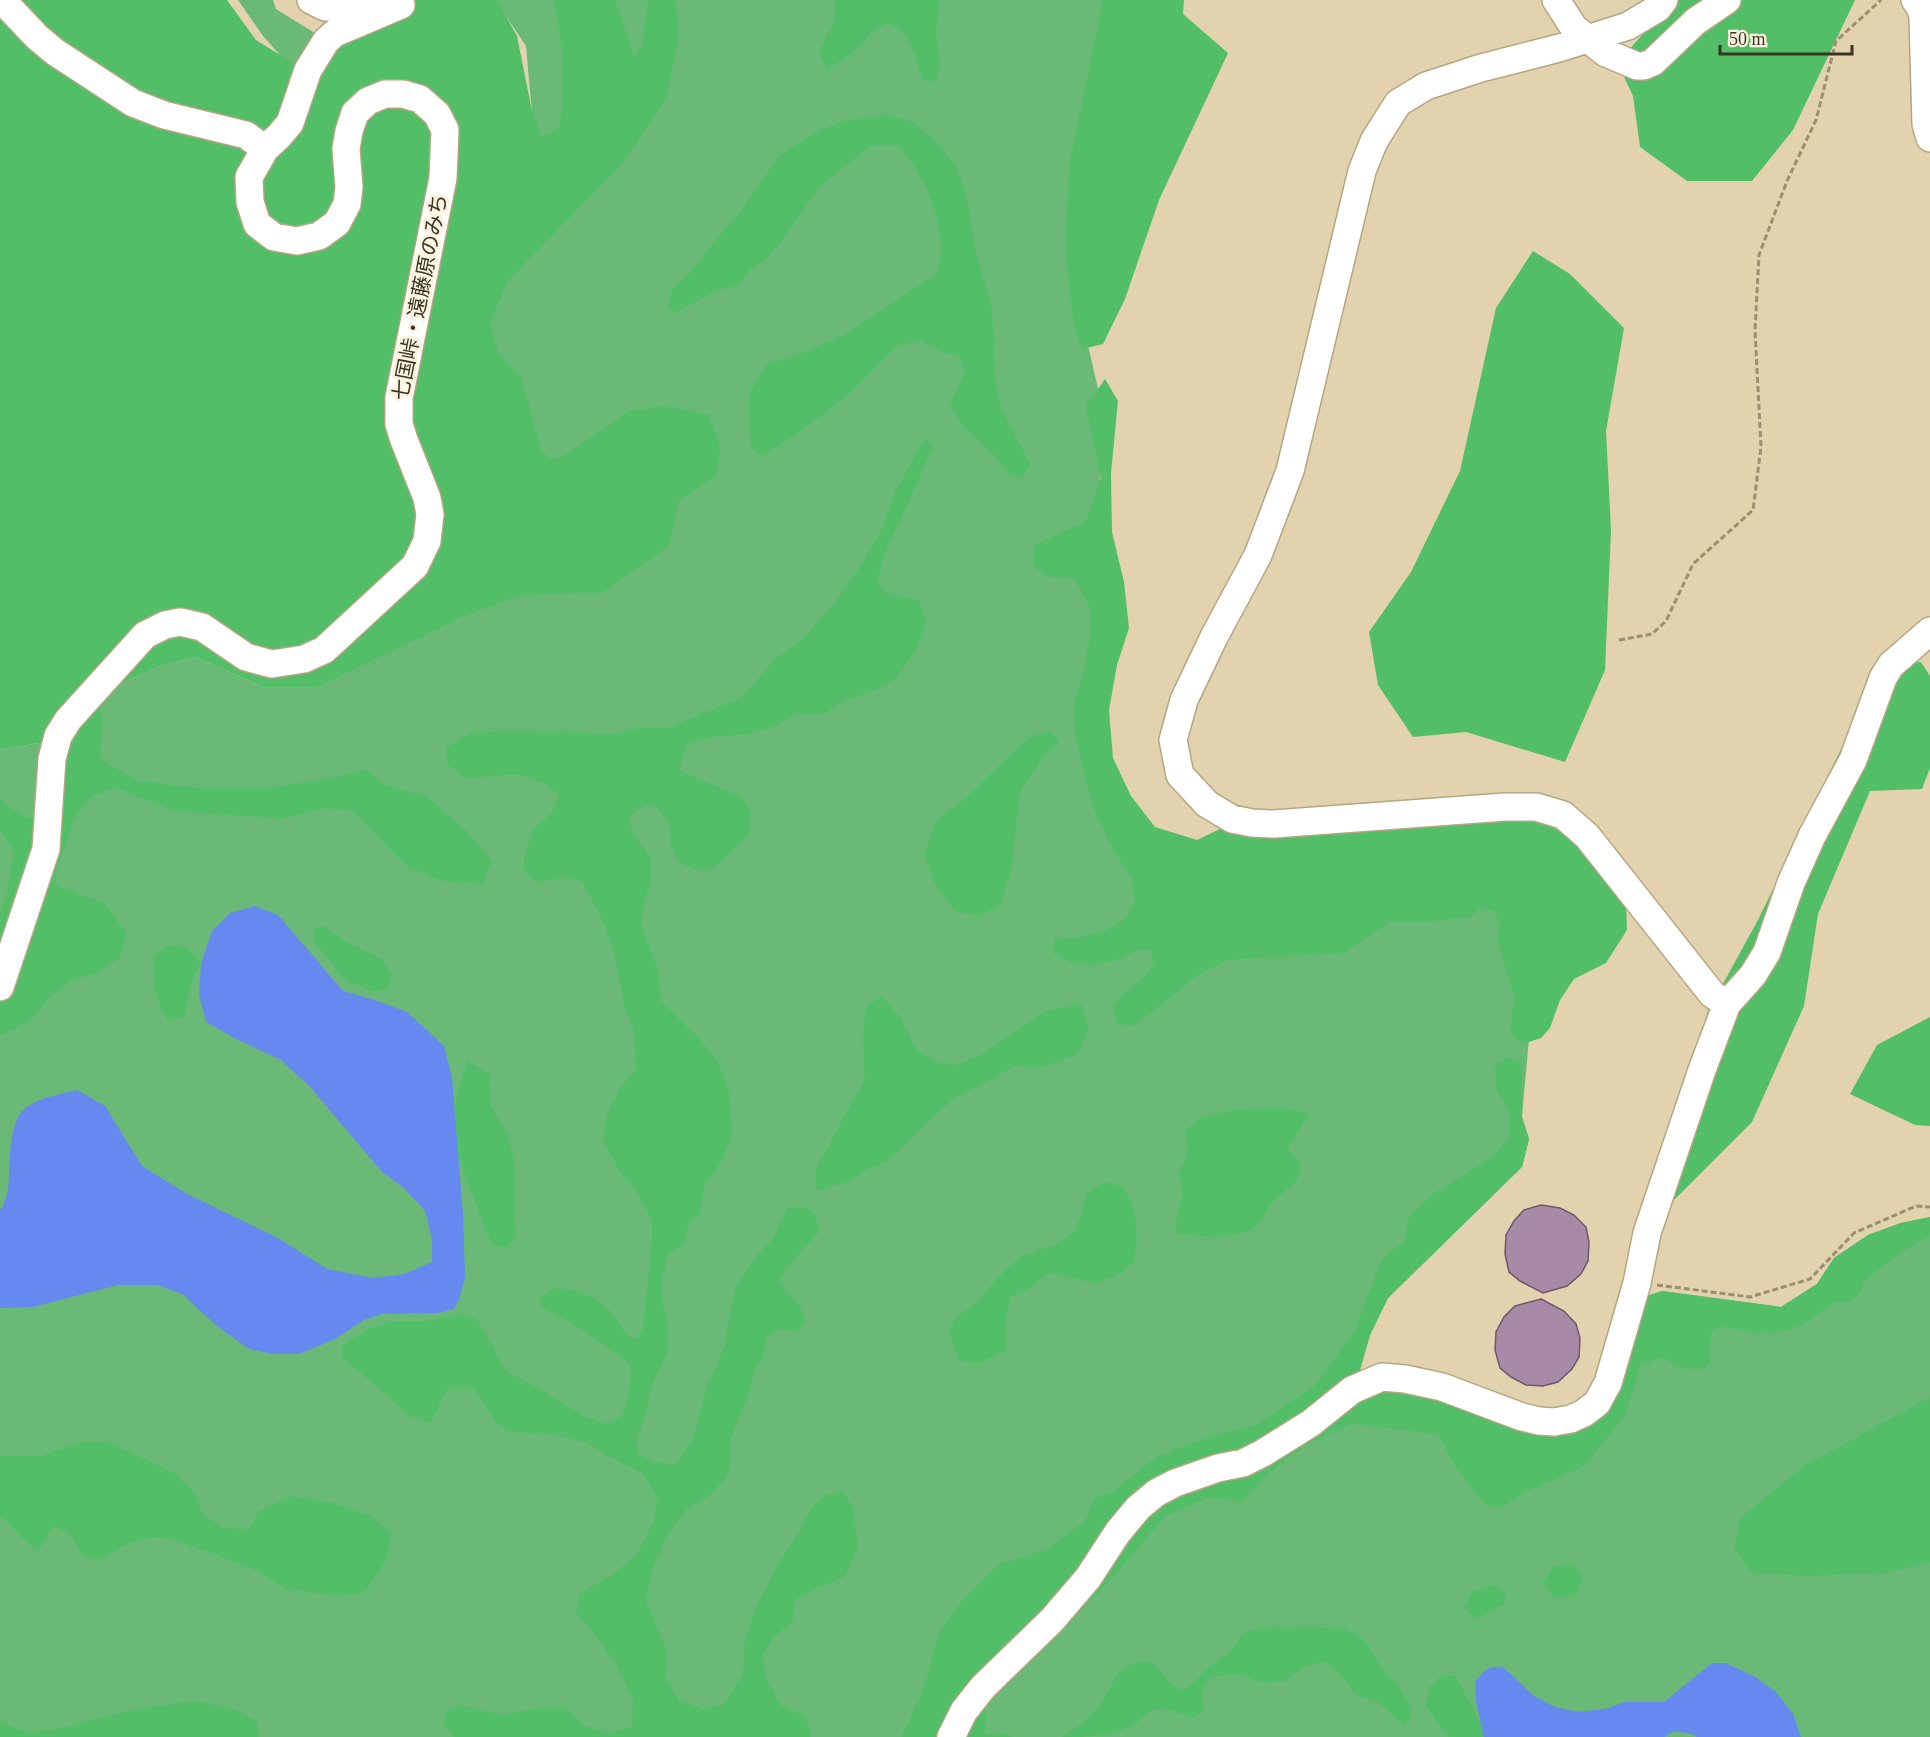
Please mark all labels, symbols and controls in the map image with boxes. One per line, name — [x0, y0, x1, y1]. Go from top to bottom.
scale bar — [1720, 18, 1852, 56]
text: 50 m — [1729, 29, 1766, 49]
street label: 七国峠・遠藤原のみち — [388, 192, 452, 402]

